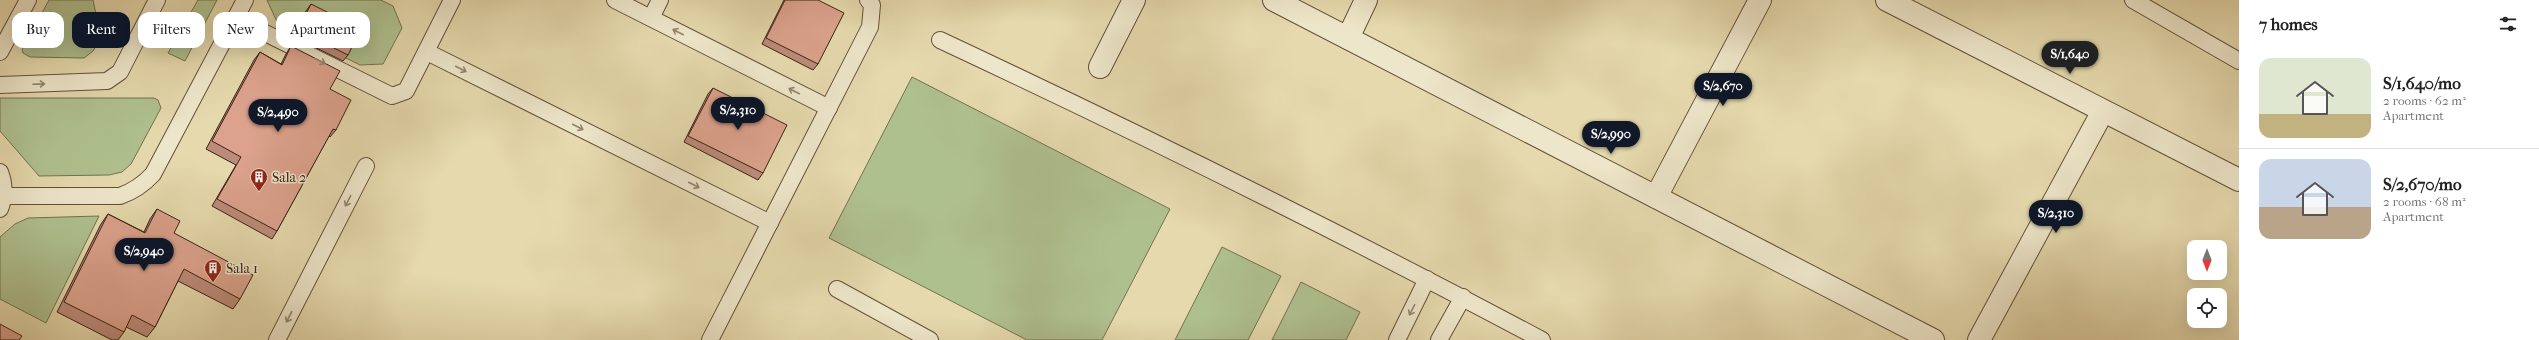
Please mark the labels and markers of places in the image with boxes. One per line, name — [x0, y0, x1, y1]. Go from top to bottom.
pin: S/1,640 — [2033, 41, 2107, 75]
pin: S/2,670 — [1686, 73, 1760, 107]
pin: S/2,310 — [701, 97, 775, 131]
pin: S/2,490 — [241, 99, 315, 133]
pin: S/2,990 — [1574, 121, 1648, 155]
building icon: Sala 2 — [249, 167, 269, 192]
place label: Sala 2 — [272, 169, 306, 186]
pin: S/2,310 — [2019, 200, 2093, 234]
pin: S/2,940 — [107, 238, 181, 272]
building icon: Sala 1 — [203, 258, 223, 283]
place label: Sala 1 — [226, 260, 258, 277]

